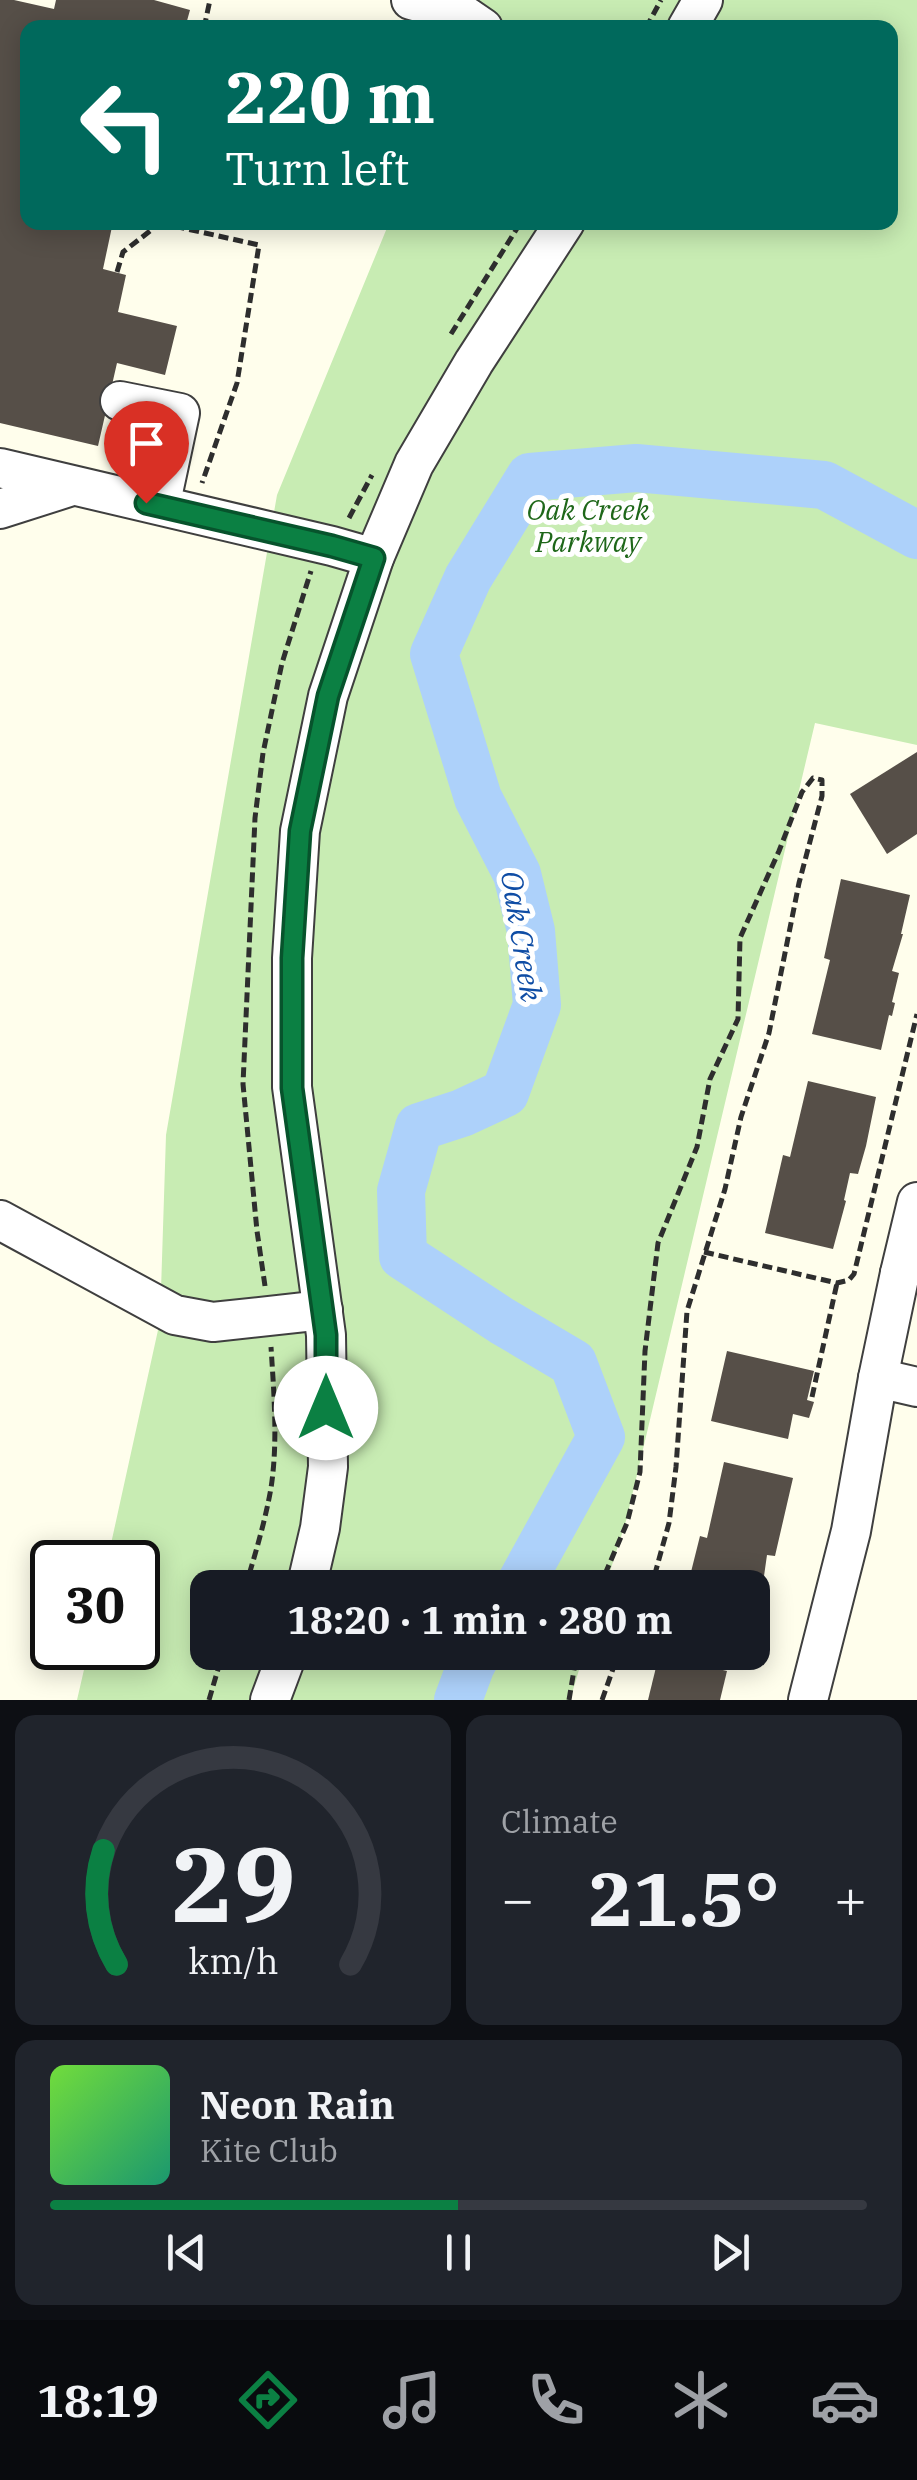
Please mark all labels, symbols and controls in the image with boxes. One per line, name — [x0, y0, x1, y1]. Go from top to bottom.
text: 220 m — [225, 51, 435, 142]
icon: left — [60, 60, 190, 190]
text: Turn left — [225, 139, 409, 197]
pin — [104, 401, 189, 504]
icon: arrive — [119, 416, 174, 471]
park label: Oak Creek Parkway — [526, 491, 650, 560]
water label: Oak Creek — [493, 868, 552, 1004]
position arrow — [274, 1356, 378, 1460]
speed limit sign: 30 — [30, 1540, 160, 1670]
text: 18:20 · 1 min · 280 m — [287, 1595, 673, 1644]
text: Climate — [501, 1800, 618, 1842]
text: 29 — [171, 1815, 295, 1951]
text: 21.5° — [588, 1849, 780, 1947]
text: − — [501, 1863, 534, 1934]
text: + — [834, 1863, 867, 1934]
text: km/h — [188, 1937, 278, 1984]
text: Neon Rain — [200, 2080, 395, 2129]
text: Kite Club — [200, 2129, 338, 2171]
icon: previous — [159, 2225, 214, 2280]
icon: pause — [431, 2225, 486, 2280]
icon: next — [703, 2225, 758, 2280]
icon: directions — [233, 2365, 303, 2435]
icon: music — [377, 2365, 447, 2435]
icon: phone — [521, 2365, 591, 2435]
icon: climate — [666, 2365, 736, 2435]
icon: car — [810, 2365, 880, 2435]
text: 18:19 — [37, 2371, 159, 2429]

